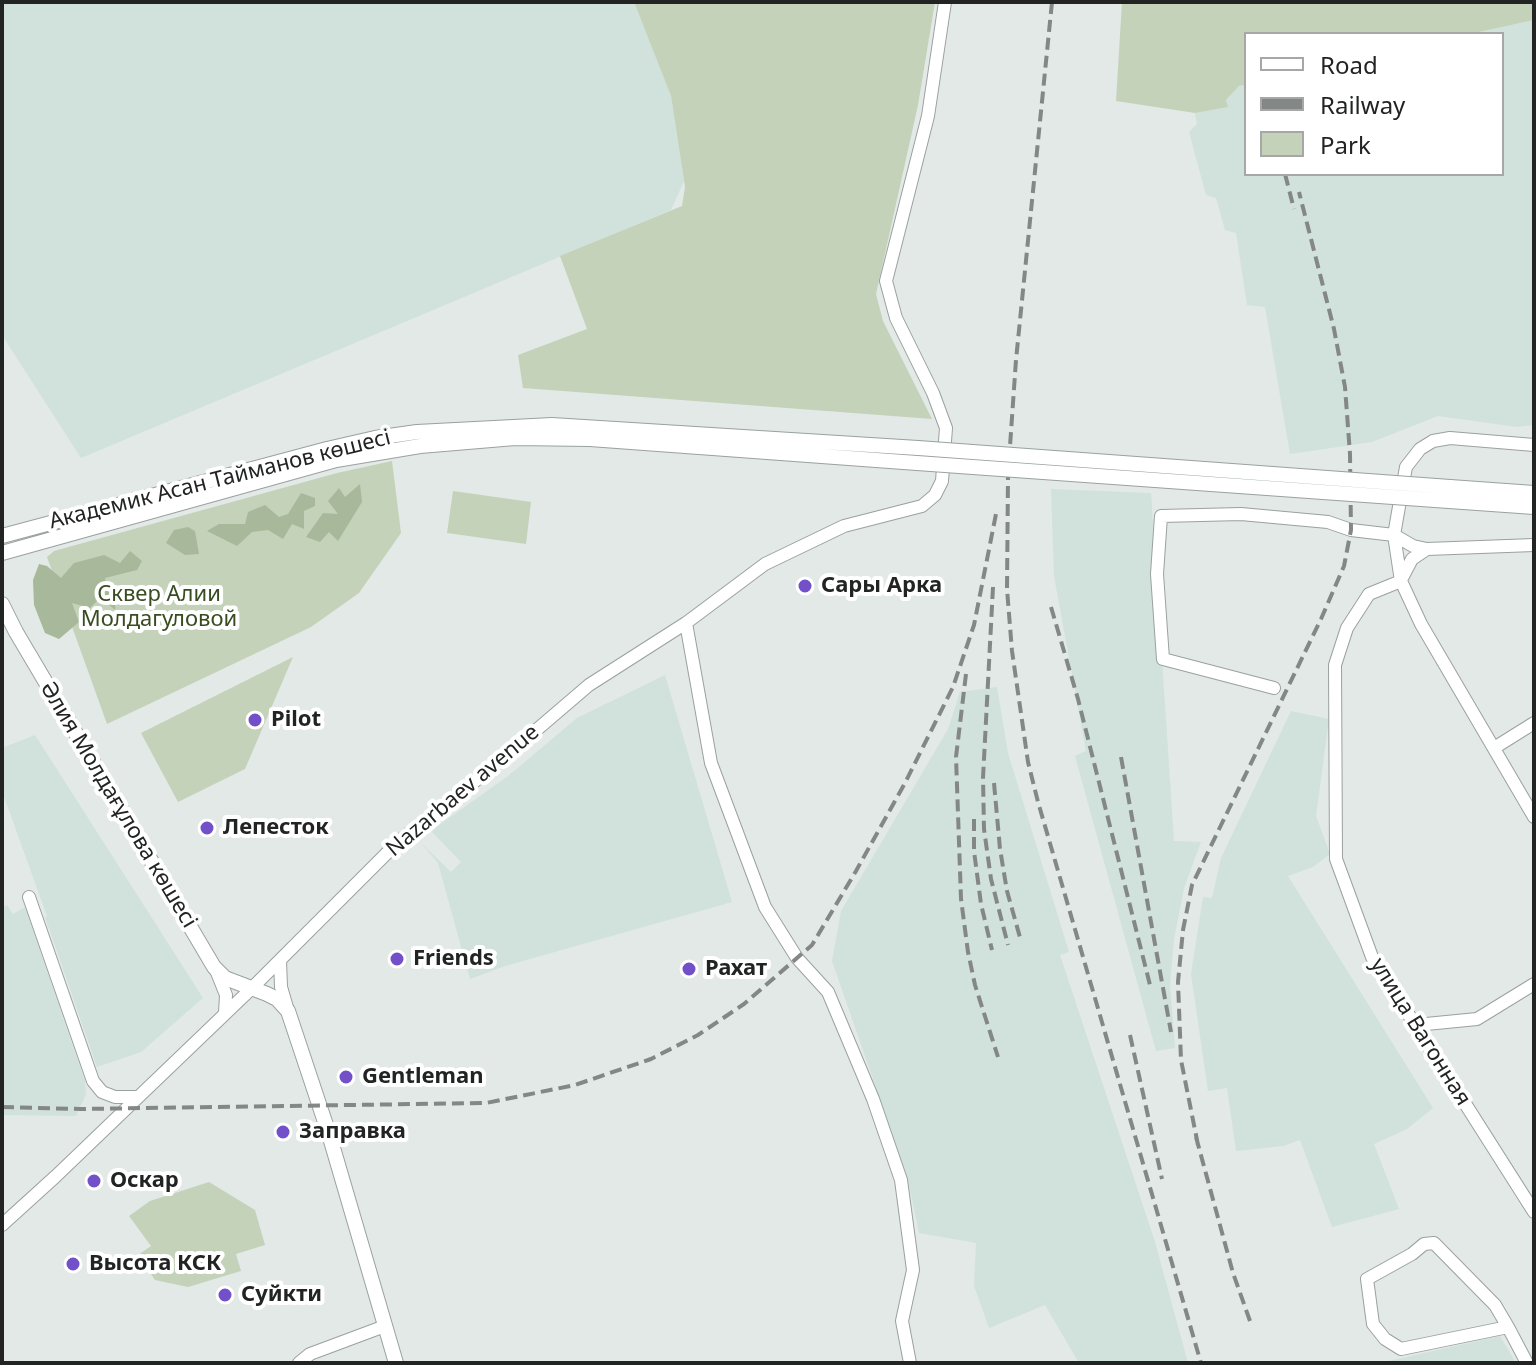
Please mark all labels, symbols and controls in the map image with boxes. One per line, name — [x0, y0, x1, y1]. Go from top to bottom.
legend — [1244, 32, 1504, 176]
text: Road — [1320, 48, 1378, 81]
text: Railway — [1320, 88, 1405, 121]
text: Park — [1320, 128, 1371, 161]
street label: Академик Асан Тайманов көшесі — [47, 425, 393, 535]
place label: Сары Арка — [821, 573, 942, 599]
marker: Сары Арка — [796, 577, 814, 595]
park label: Сквер Алии Молдагуловой — [81, 582, 237, 634]
street label: Әлия Молдағұлова көшесі — [34, 677, 202, 933]
place label: Pilot — [271, 707, 321, 733]
marker: Pilot — [246, 711, 264, 729]
street label: Nazarbaev avenue — [381, 719, 545, 863]
place label: Лепесток — [223, 815, 329, 841]
marker: Лепесток — [198, 819, 216, 837]
place label: Friends — [413, 946, 494, 972]
marker: Friends — [388, 950, 406, 968]
street label: улица Вагонная — [1364, 953, 1476, 1111]
place label: Рахат — [705, 956, 767, 982]
marker: Рахат — [680, 960, 698, 978]
place label: Gentleman — [362, 1064, 484, 1090]
marker: Gentleman — [337, 1068, 355, 1086]
place label: Заправка — [299, 1119, 406, 1145]
marker: Заправка — [274, 1123, 292, 1141]
place label: Оскар — [110, 1168, 179, 1194]
marker: Оскар — [85, 1172, 103, 1190]
place label: Высота КСК — [89, 1251, 221, 1277]
marker: Высота КСК — [64, 1255, 82, 1273]
place label: Суйкти — [241, 1282, 322, 1308]
marker: Суйкти — [216, 1286, 234, 1304]

